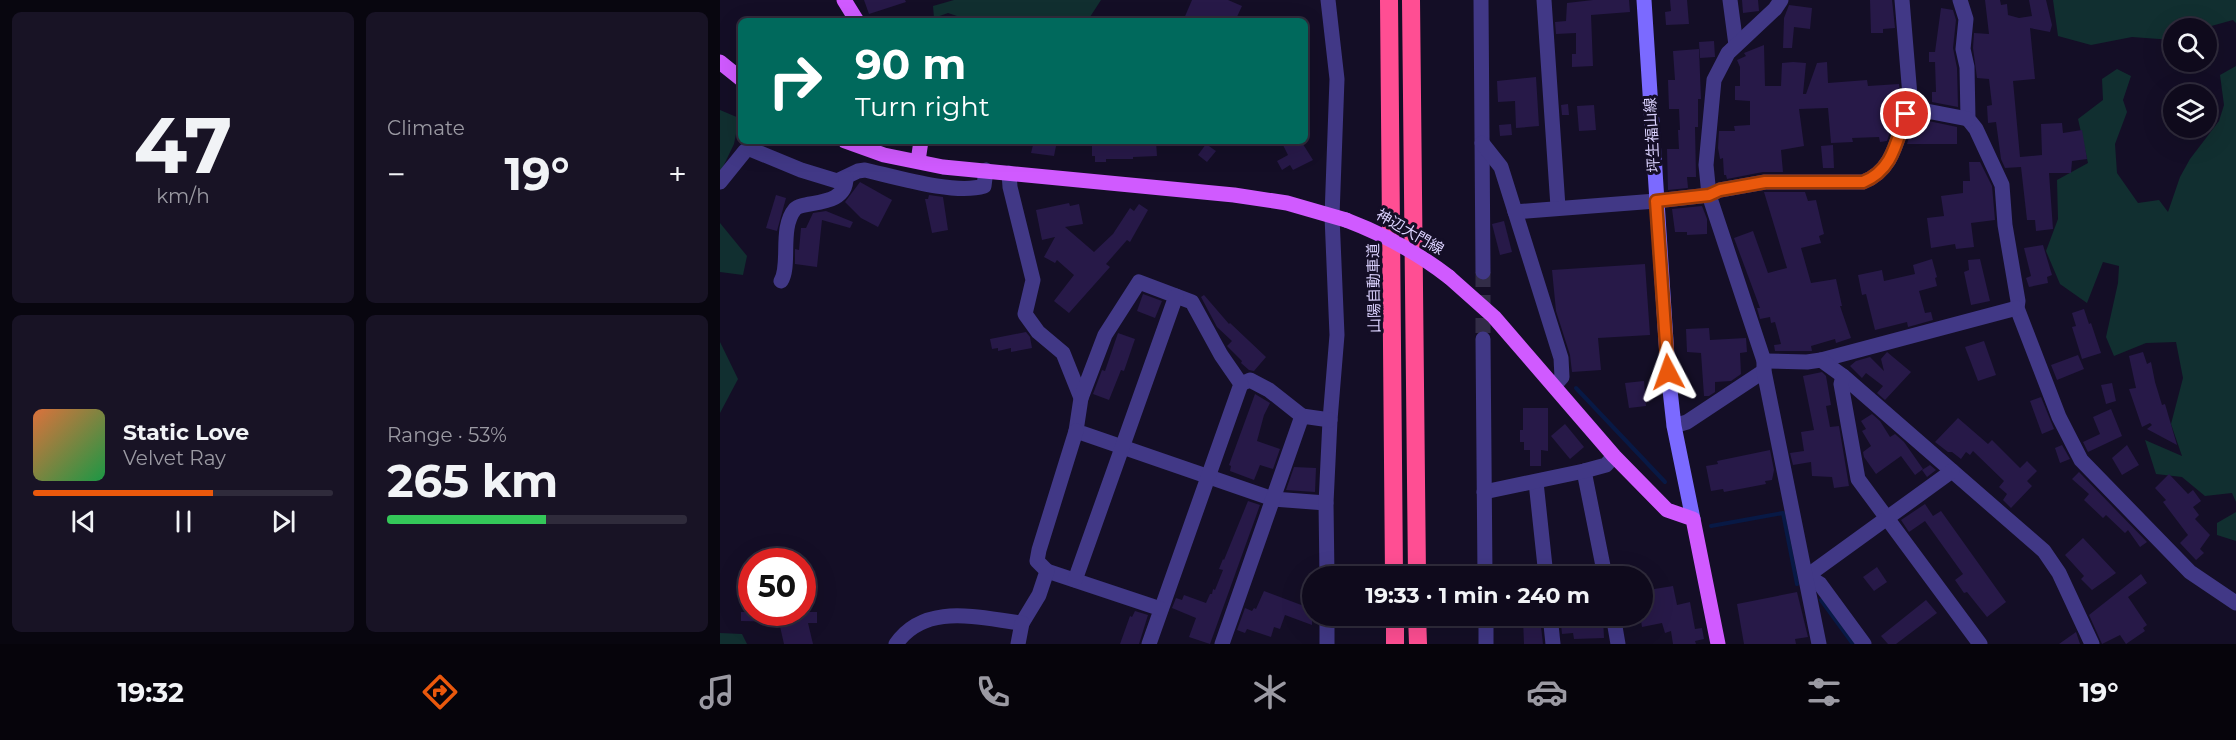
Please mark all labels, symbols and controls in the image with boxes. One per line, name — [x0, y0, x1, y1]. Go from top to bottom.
map controls — [2163, 18, 2217, 138]
button: search — [2163, 18, 2217, 72]
text: 90 m — [855, 38, 966, 90]
icon: right — [756, 42, 834, 120]
button: layers — [2163, 84, 2217, 138]
pin — [1880, 88, 1931, 139]
text: Turn right — [855, 90, 990, 123]
text: 47 — [134, 97, 232, 193]
street label: 坪生福山線 — [1640, 97, 1663, 173]
icon: arrive — [1889, 97, 1922, 130]
text: Climate — [387, 116, 465, 140]
text: 19° — [504, 146, 570, 201]
text: − — [387, 154, 406, 194]
text: + — [668, 154, 687, 194]
text: km/h — [156, 184, 210, 208]
street label: 神辺大門線 — [1373, 205, 1447, 259]
street label: 山陽自動車道 — [1363, 243, 1384, 333]
position arrow — [1636, 340, 1700, 404]
text: Static Love — [123, 419, 249, 446]
text: Range · 53% — [387, 423, 507, 447]
text: Velvet Ray — [123, 446, 226, 470]
text: 265 km — [387, 453, 558, 508]
icon: previous — [67, 505, 100, 538]
icon: pause — [167, 505, 200, 538]
icon: next — [267, 505, 300, 538]
speed limit sign: 50 — [738, 548, 816, 626]
text: 19:33 · 1 min · 240 m — [1365, 582, 1590, 609]
icon: directions — [419, 671, 461, 713]
icon: music — [696, 671, 738, 713]
icon: phone — [972, 671, 1014, 713]
icon: climate — [1249, 671, 1291, 713]
icon: car — [1526, 671, 1568, 713]
icon: filters — [1803, 671, 1845, 713]
text: 19:32 — [117, 676, 184, 709]
text: 19° — [2080, 676, 2119, 709]

